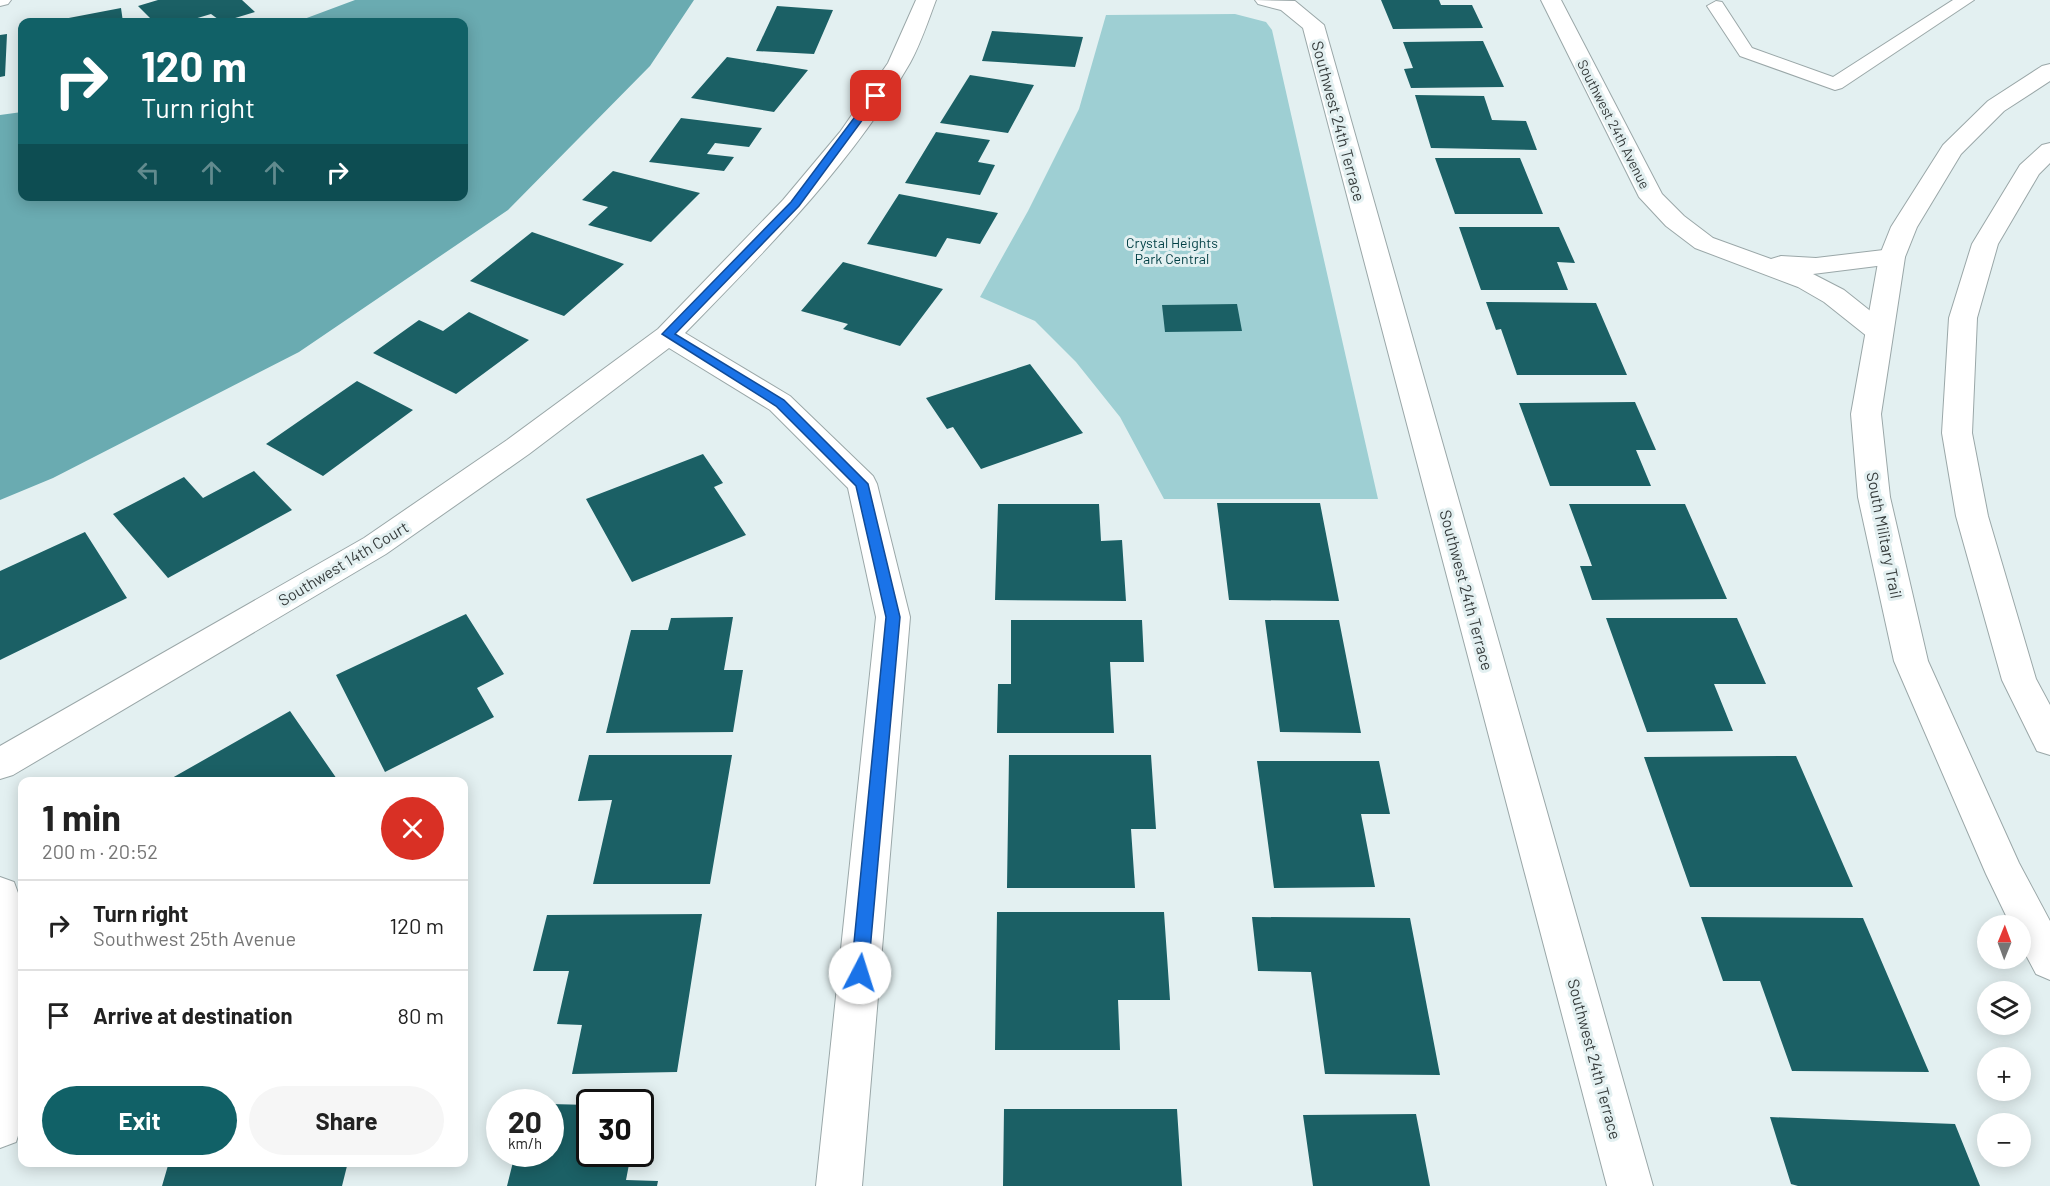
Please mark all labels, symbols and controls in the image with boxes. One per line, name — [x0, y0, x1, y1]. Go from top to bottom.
street label: Southwest 24th Terrace — [1308, 39, 1370, 203]
text: 120 m — [141, 40, 247, 90]
icon: right — [42, 42, 120, 120]
street label: Southwest 24th Avenue — [1574, 57, 1654, 191]
pin — [850, 70, 901, 121]
icon: arrive — [859, 79, 892, 112]
text: Turn right — [141, 91, 255, 123]
icon: left — [132, 156, 165, 189]
icon: ahead — [195, 156, 228, 189]
icon: ahead — [258, 156, 291, 189]
icon: right — [321, 156, 354, 189]
park label: Crystal Heights Park Central — [1126, 234, 1218, 267]
street label: South Military Trail — [1863, 470, 1907, 600]
street label: Southwest 24th Terrace — [1436, 508, 1498, 672]
street label: Southwest 14th Court — [275, 517, 411, 609]
text: 1 min — [42, 795, 121, 838]
button: close — [381, 797, 444, 860]
text: 200 m · 20:52 — [42, 839, 158, 863]
text: Turn right — [93, 900, 188, 926]
icon: right — [42, 909, 75, 942]
text: 120 m — [389, 912, 444, 938]
north arrow — [1977, 915, 2031, 969]
map controls — [1977, 915, 2031, 1167]
text: Southwest 25th Avenue — [93, 926, 296, 950]
position arrow — [828, 941, 892, 1005]
street label: Southwest 24th Terrace — [1564, 977, 1626, 1141]
button: layers — [1977, 981, 2031, 1035]
icon: arrive — [42, 999, 75, 1032]
text: Arrive at destination — [93, 1002, 292, 1028]
text: 80 m — [398, 1002, 444, 1028]
button: + — [1977, 1047, 2031, 1101]
button: Exit — [42, 1086, 237, 1155]
button: Share — [249, 1086, 444, 1155]
speed limit sign: 30 — [576, 1089, 654, 1167]
text: 20 — [508, 1103, 542, 1139]
button: − — [1977, 1113, 2031, 1167]
text: km/h — [508, 1134, 542, 1152]

